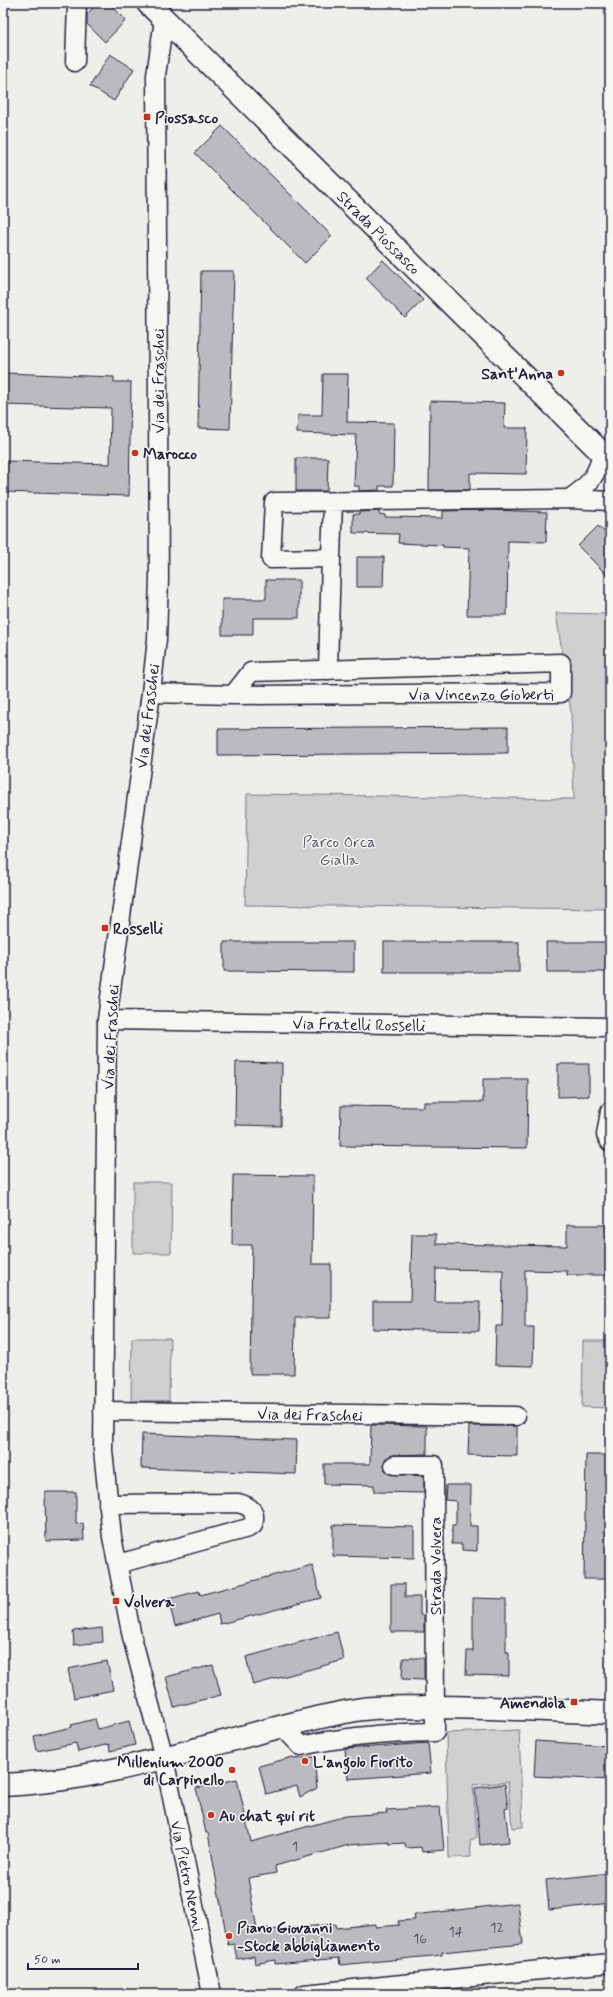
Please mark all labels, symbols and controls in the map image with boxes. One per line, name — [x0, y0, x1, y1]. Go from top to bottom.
place label: Piossasco — [155, 108, 219, 129]
marker: Piossasco — [142, 112, 152, 122]
street label: Strada Piossasco — [331, 187, 424, 280]
street label: Via dei Fraschei — [149, 328, 170, 434]
place label: Sant'Anna — [481, 364, 553, 385]
marker: Sant'Anna — [556, 368, 566, 378]
place label: Marocco — [143, 444, 197, 465]
marker: Marocco — [130, 448, 140, 458]
street label: Via dei Fraschei — [132, 663, 165, 770]
street label: Via Vincenzo Gioberti — [409, 685, 553, 706]
park label: Parco Orca Gialla — [302, 832, 376, 871]
place label: Rosselli — [113, 919, 164, 940]
marker: Rosselli — [100, 923, 110, 933]
street label: Via dei Fraschei — [98, 984, 125, 1090]
street label: Via Fratelli Rosselli — [292, 1014, 426, 1037]
street label: Via dei Fraschei — [257, 1404, 363, 1427]
street label: Strada Volvera — [426, 1517, 447, 1615]
place label: Volvera — [124, 1592, 175, 1613]
marker: Volvera — [111, 1596, 121, 1606]
place label: Amendola — [500, 1693, 566, 1714]
marker: Amendola — [569, 1697, 579, 1707]
place label: Millenium 2000 di Carpinello — [117, 1752, 224, 1791]
place label: L'angolo Fiorito — [313, 1752, 413, 1775]
marker: L'angolo Fiorito — [300, 1756, 310, 1766]
marker: Millenium 2000 di Carpinello — [227, 1765, 237, 1775]
place label: Au chat qui rit — [219, 1806, 315, 1827]
marker: Au chat qui rit — [206, 1810, 216, 1820]
street label: Via Pietro Nenni — [165, 1819, 209, 1934]
house number: 1 — [292, 1838, 298, 1856]
place label: Piano Giovanni -Stock abbigliamento — [237, 1918, 380, 1958]
house number: 12 — [490, 1919, 504, 1937]
house number: 14 — [449, 1923, 464, 1941]
house number: 16 — [413, 1930, 427, 1948]
marker: Piano Giovanni -Stock abbigliamento — [224, 1931, 234, 1941]
scale bar — [28, 1945, 138, 1971]
text: 50 m — [34, 1952, 61, 1968]

